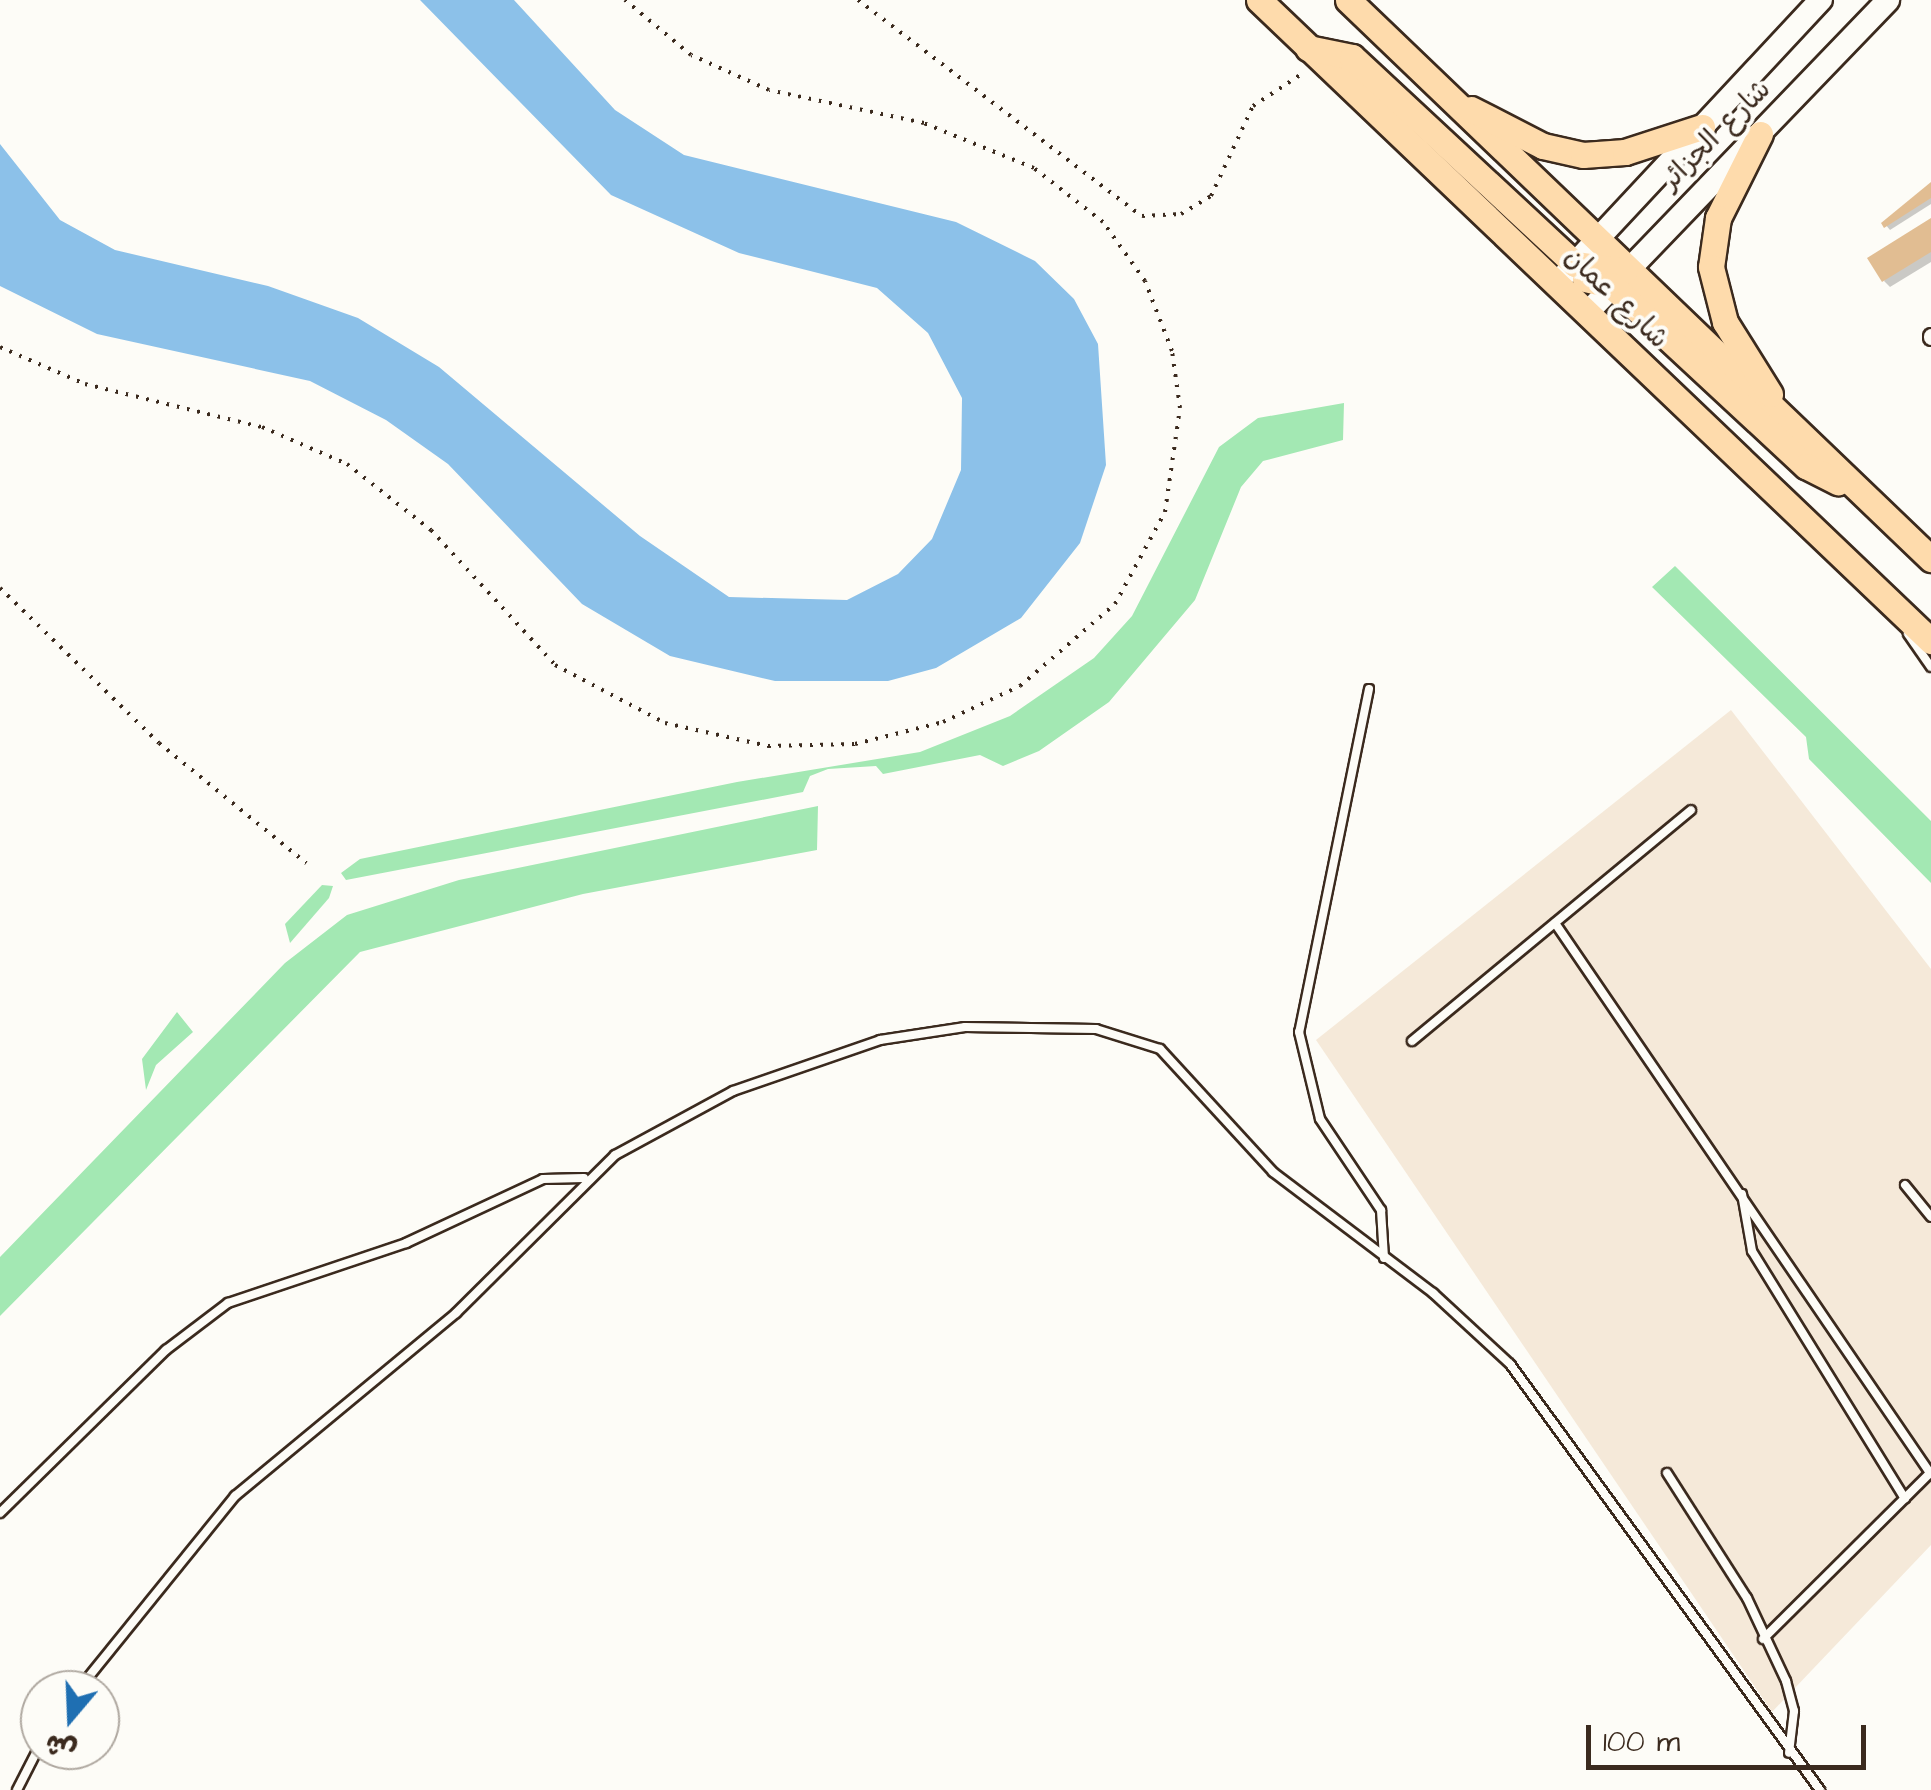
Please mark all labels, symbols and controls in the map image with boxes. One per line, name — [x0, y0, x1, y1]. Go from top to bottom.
street label: شارع الجزائر — [1654, 73, 1778, 197]
street label: شارع عمان — [1557, 240, 1675, 356]
north arrow — [20, 1670, 120, 1770]
scale bar — [1591, 1705, 1871, 1767]
text: 100 m — [1603, 1721, 1680, 1763]
text: ش — [40, 1723, 82, 1770]

